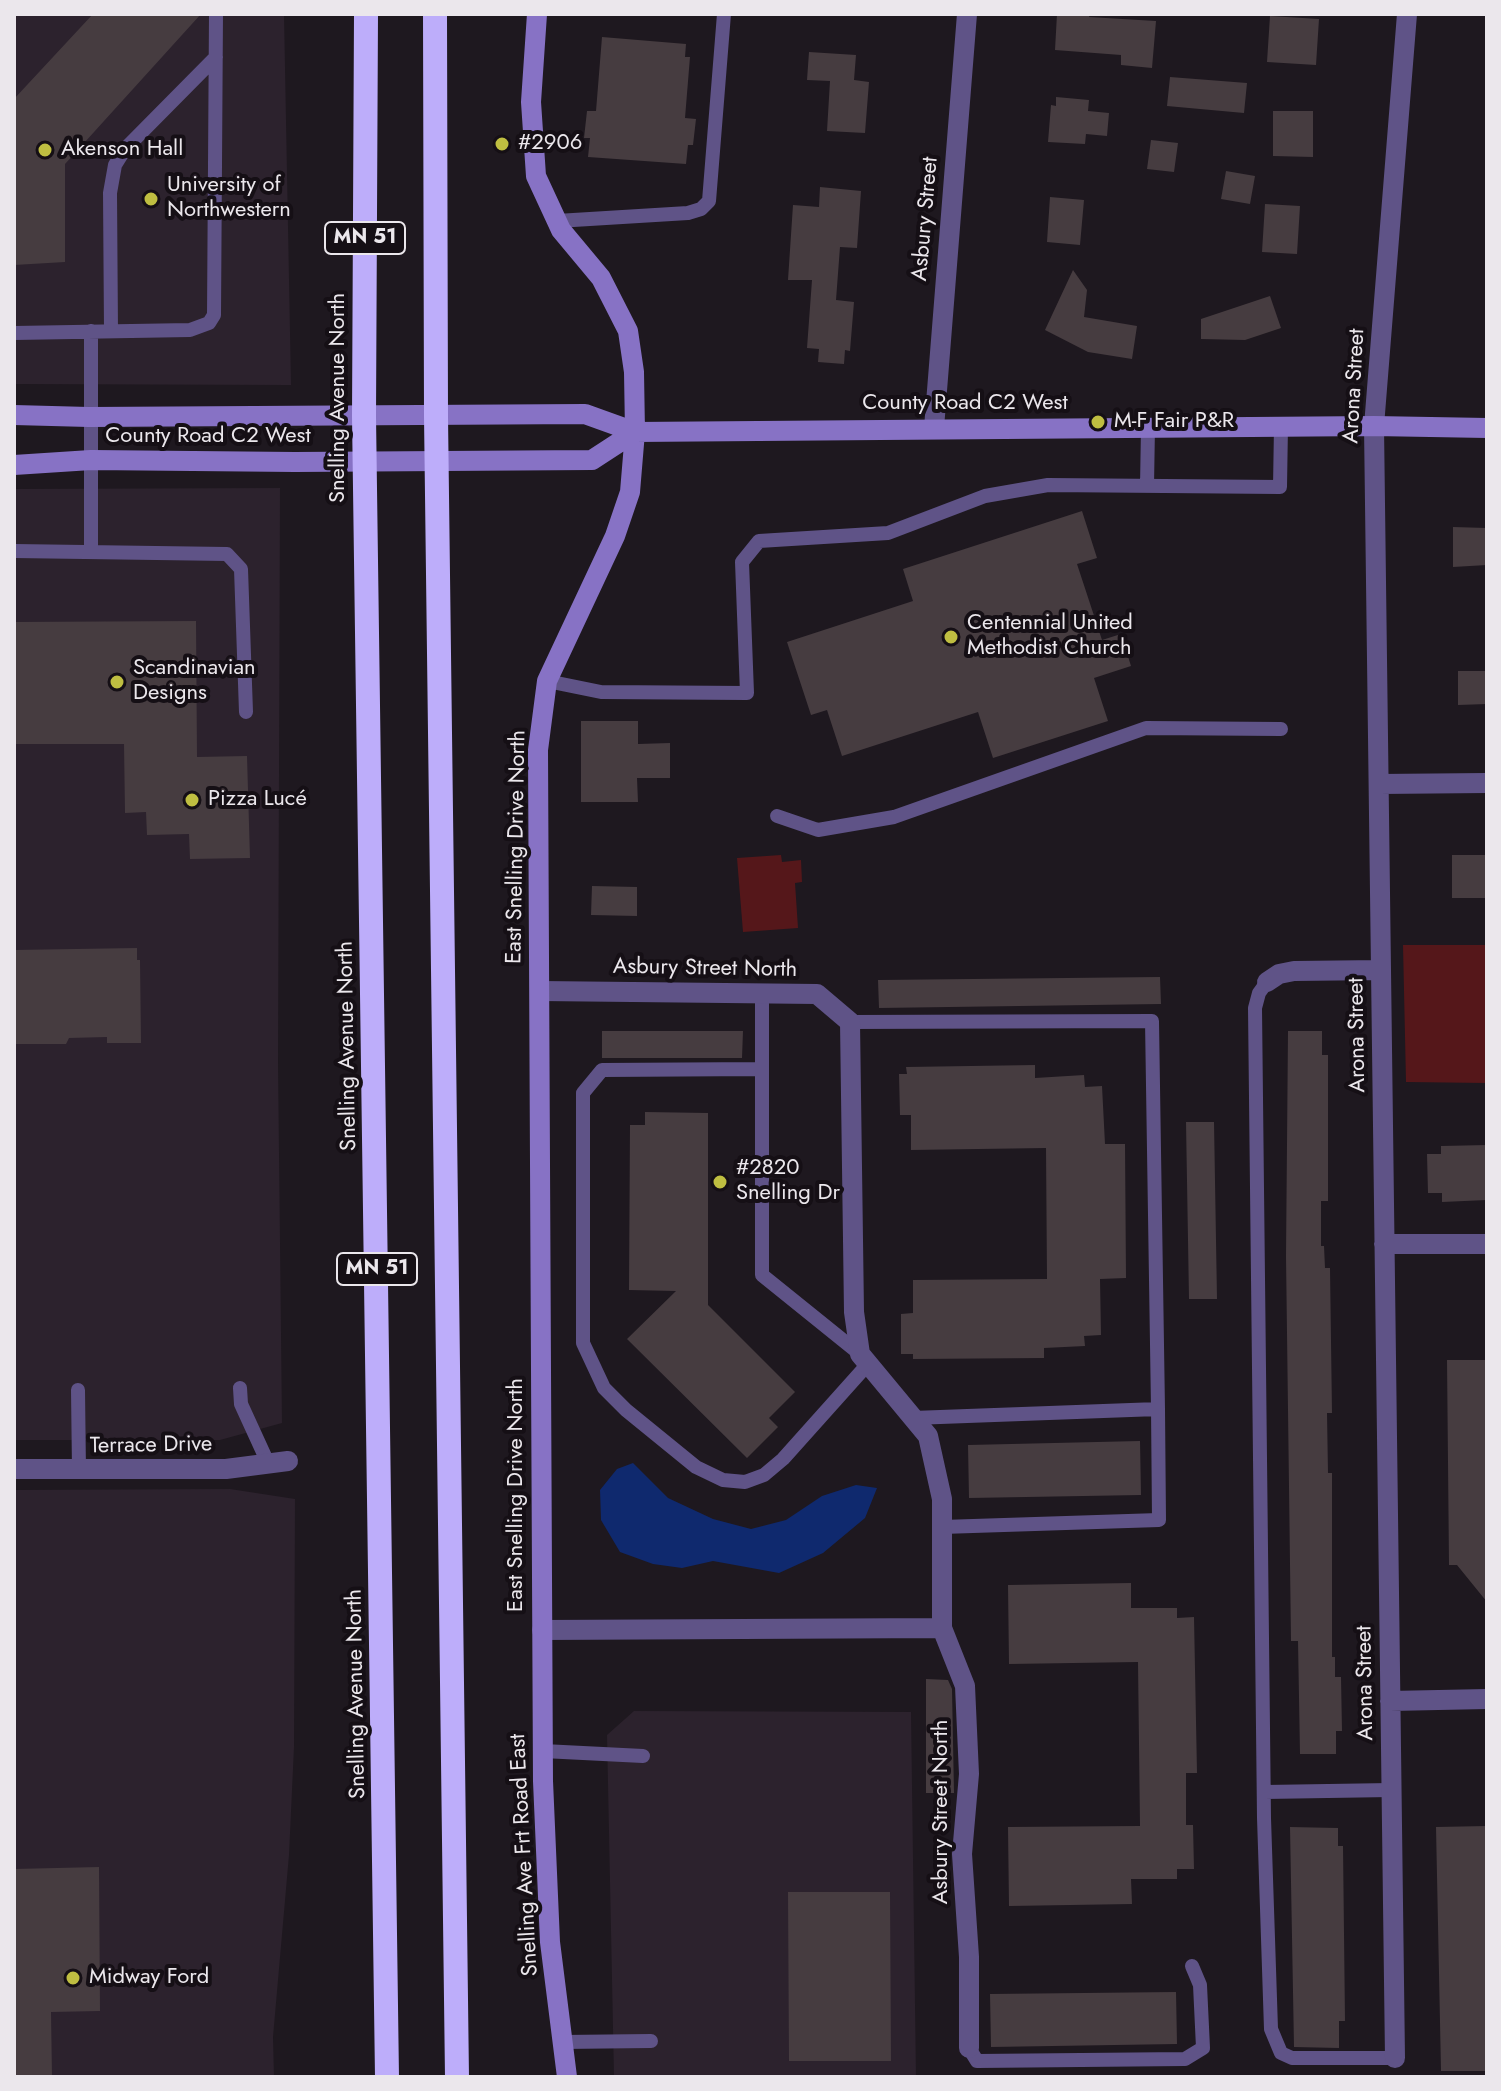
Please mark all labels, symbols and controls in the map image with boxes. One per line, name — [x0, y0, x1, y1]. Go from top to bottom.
place label: #2906 — [518, 131, 582, 157]
marker: #2906 — [493, 135, 511, 153]
place label: Akenson Hall — [61, 137, 183, 163]
marker: Akenson Hall — [36, 141, 54, 159]
street label: Asbury Street — [907, 156, 945, 282]
place label: University of Northwestern — [167, 173, 291, 224]
marker: University of Northwestern — [142, 190, 160, 208]
road number: MN 51 — [325, 222, 405, 254]
street label: Snelling Avenue North — [326, 293, 352, 503]
street label: Arona Street — [1339, 328, 1371, 444]
street label: County Road C2 West — [862, 391, 1068, 417]
place label: M-F Fair P&R — [1114, 409, 1234, 435]
marker: M-F Fair P&R — [1089, 413, 1107, 431]
street label: County Road C2 West — [105, 424, 311, 450]
place label: Centennial United Methodist Church — [967, 611, 1133, 662]
marker: Centennial United Methodist Church — [942, 628, 960, 646]
place label: Scandinavian Designs — [133, 656, 256, 708]
marker: Scandinavian Designs — [108, 673, 126, 691]
street label: East Snelling Drive North — [502, 730, 532, 964]
place label: Pizza Lucé — [208, 787, 307, 813]
marker: Pizza Lucé — [183, 791, 201, 809]
street label: Snelling Avenue North — [333, 941, 363, 1151]
street label: Asbury Street North — [613, 954, 797, 984]
street label: Arona Street — [1344, 977, 1372, 1093]
place label: #2820 Snelling Dr — [736, 1156, 840, 1208]
marker: #2820 Snelling Dr — [711, 1173, 729, 1191]
road number: MN 51 — [337, 1253, 417, 1285]
street label: East Snelling Drive North — [504, 1378, 530, 1612]
street label: Terrace Drive — [90, 1432, 212, 1460]
street label: Snelling Avenue North — [342, 1589, 372, 1799]
street label: Arona Street — [1352, 1625, 1380, 1741]
street label: Asbury Street North — [929, 1720, 955, 1904]
street label: Snelling Ave Frt Road East — [505, 1733, 545, 1977]
place label: Midway Ford — [89, 1965, 209, 1991]
marker: Midway Ford — [64, 1969, 82, 1987]

